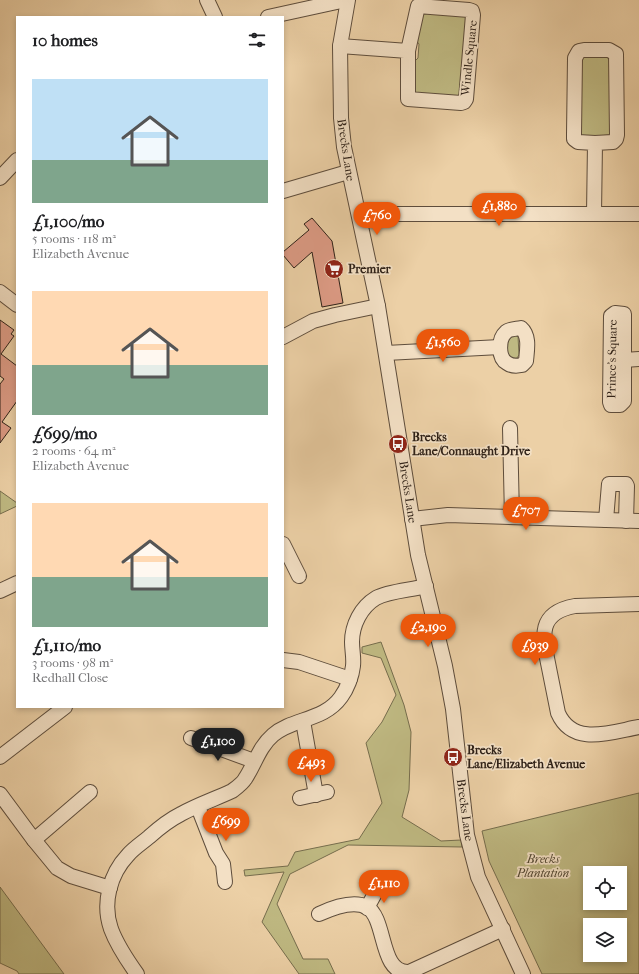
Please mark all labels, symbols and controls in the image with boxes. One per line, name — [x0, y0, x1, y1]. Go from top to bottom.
street label: Windle Square — [458, 19, 480, 98]
icon: filters — [246, 29, 268, 51]
text: 10 homes — [32, 30, 98, 50]
icon: home — [114, 105, 186, 177]
street label: Brecks Lane — [334, 118, 358, 182]
pin: £1,880 — [466, 193, 532, 227]
text: £1,880 — [481, 198, 517, 213]
pin: £760 — [353, 202, 401, 236]
text: £760 — [362, 207, 392, 222]
text: £1,100/mo — [32, 211, 104, 231]
text: 5 rooms · 118 m² — [32, 231, 116, 246]
text: Elizabeth Avenue — [32, 246, 129, 261]
supermarket icon: Premier — [323, 258, 345, 280]
place label: Premier — [348, 262, 392, 276]
icon: home — [114, 317, 186, 389]
street label: Prince's Square — [604, 319, 620, 399]
pin: £1,560 — [410, 329, 476, 363]
text: £1,560 — [425, 334, 461, 349]
text: £699/mo — [32, 423, 97, 443]
place label: Brecks Lane/Connaught Drive — [412, 430, 530, 459]
bus stop icon: Brecks Lane/Connaught Drive — [387, 433, 409, 455]
text: 2 rooms · 64 m² — [32, 443, 116, 458]
text: Elizabeth Avenue — [32, 458, 129, 473]
street label: Brecks Lane — [396, 460, 420, 524]
pin: £707 — [502, 497, 550, 531]
text: £707 — [512, 502, 540, 517]
icon: home — [114, 529, 186, 601]
pin: £2,190 — [395, 614, 461, 648]
text: £2,190 — [410, 619, 446, 634]
pin: £939 — [511, 632, 559, 666]
text: £1,110/mo — [32, 635, 101, 655]
text: £939 — [521, 637, 549, 652]
text: 3 rooms · 98 m² — [32, 655, 113, 670]
text: Redhall Close — [32, 670, 108, 685]
pin: £1,100 — [185, 728, 251, 762]
text: £1,100 — [201, 733, 235, 748]
place label: Brecks Lane/Elizabeth Avenue — [467, 743, 585, 771]
bus stop icon: Brecks Lane/Elizabeth Avenue — [442, 746, 464, 768]
pin: £493 — [287, 749, 335, 783]
text: £493 — [297, 754, 325, 769]
street label: Brecks Lane — [454, 778, 476, 842]
pin: £699 — [202, 808, 250, 842]
text: £699 — [211, 813, 241, 828]
park label: Brecks Plantation — [516, 852, 570, 880]
map controls — [583, 866, 627, 962]
button: locate — [583, 866, 627, 910]
pin: £1,110 — [351, 870, 417, 904]
text: £1,110 — [368, 875, 400, 890]
button: layers — [583, 918, 627, 962]

